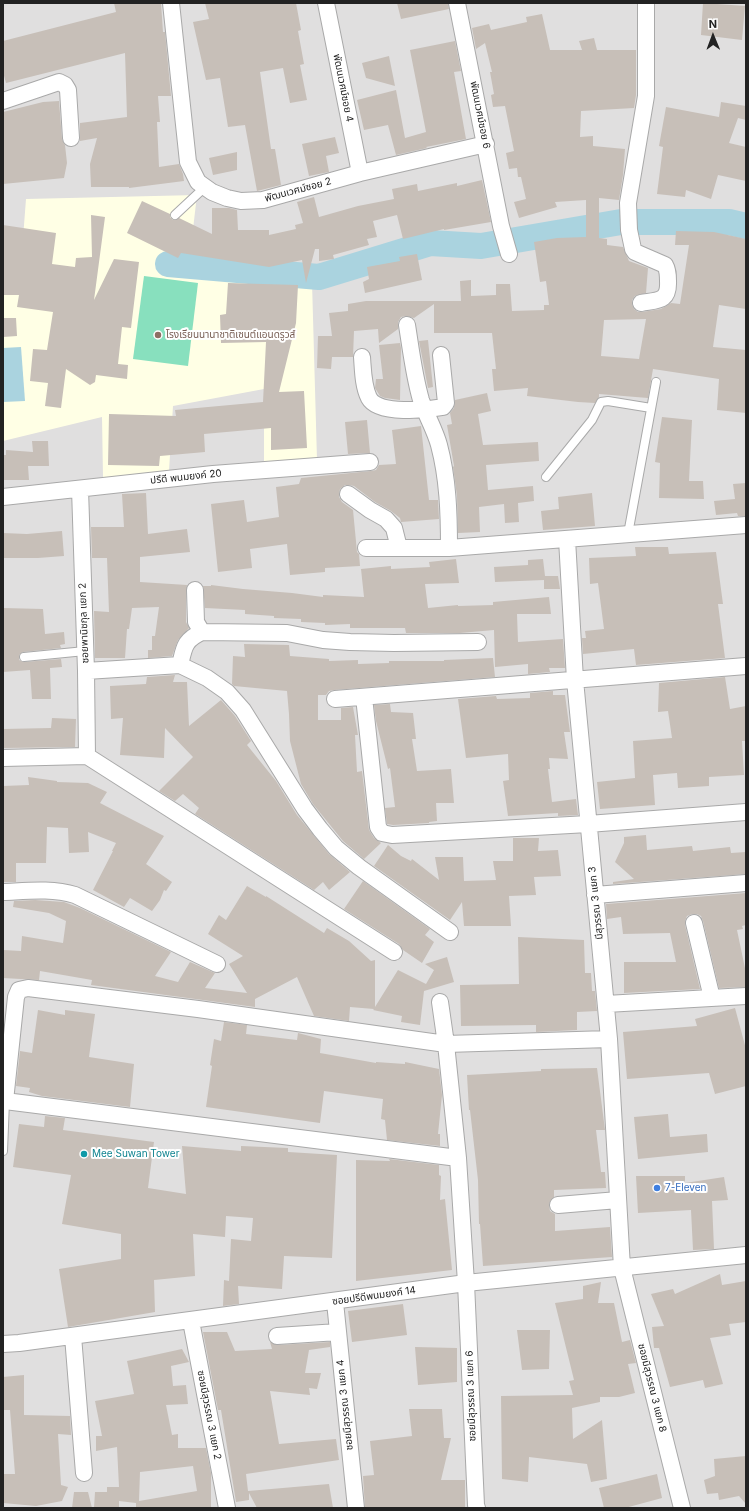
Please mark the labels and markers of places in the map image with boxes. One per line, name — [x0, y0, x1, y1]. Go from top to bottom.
place label: โรงเรียนนานาชาติเซนต์แอนดรูวส์ — [166, 329, 295, 341]
marker: โรงเรียนนานาชาติเซนต์แอนดรูวส์ — [153, 330, 163, 340]
place label: Mee Suwan Tower — [92, 1148, 179, 1160]
marker: Mee Suwan Tower — [79, 1149, 89, 1159]
place label: 7-Eleven — [665, 1182, 706, 1194]
marker: 7-Eleven — [652, 1183, 662, 1193]

